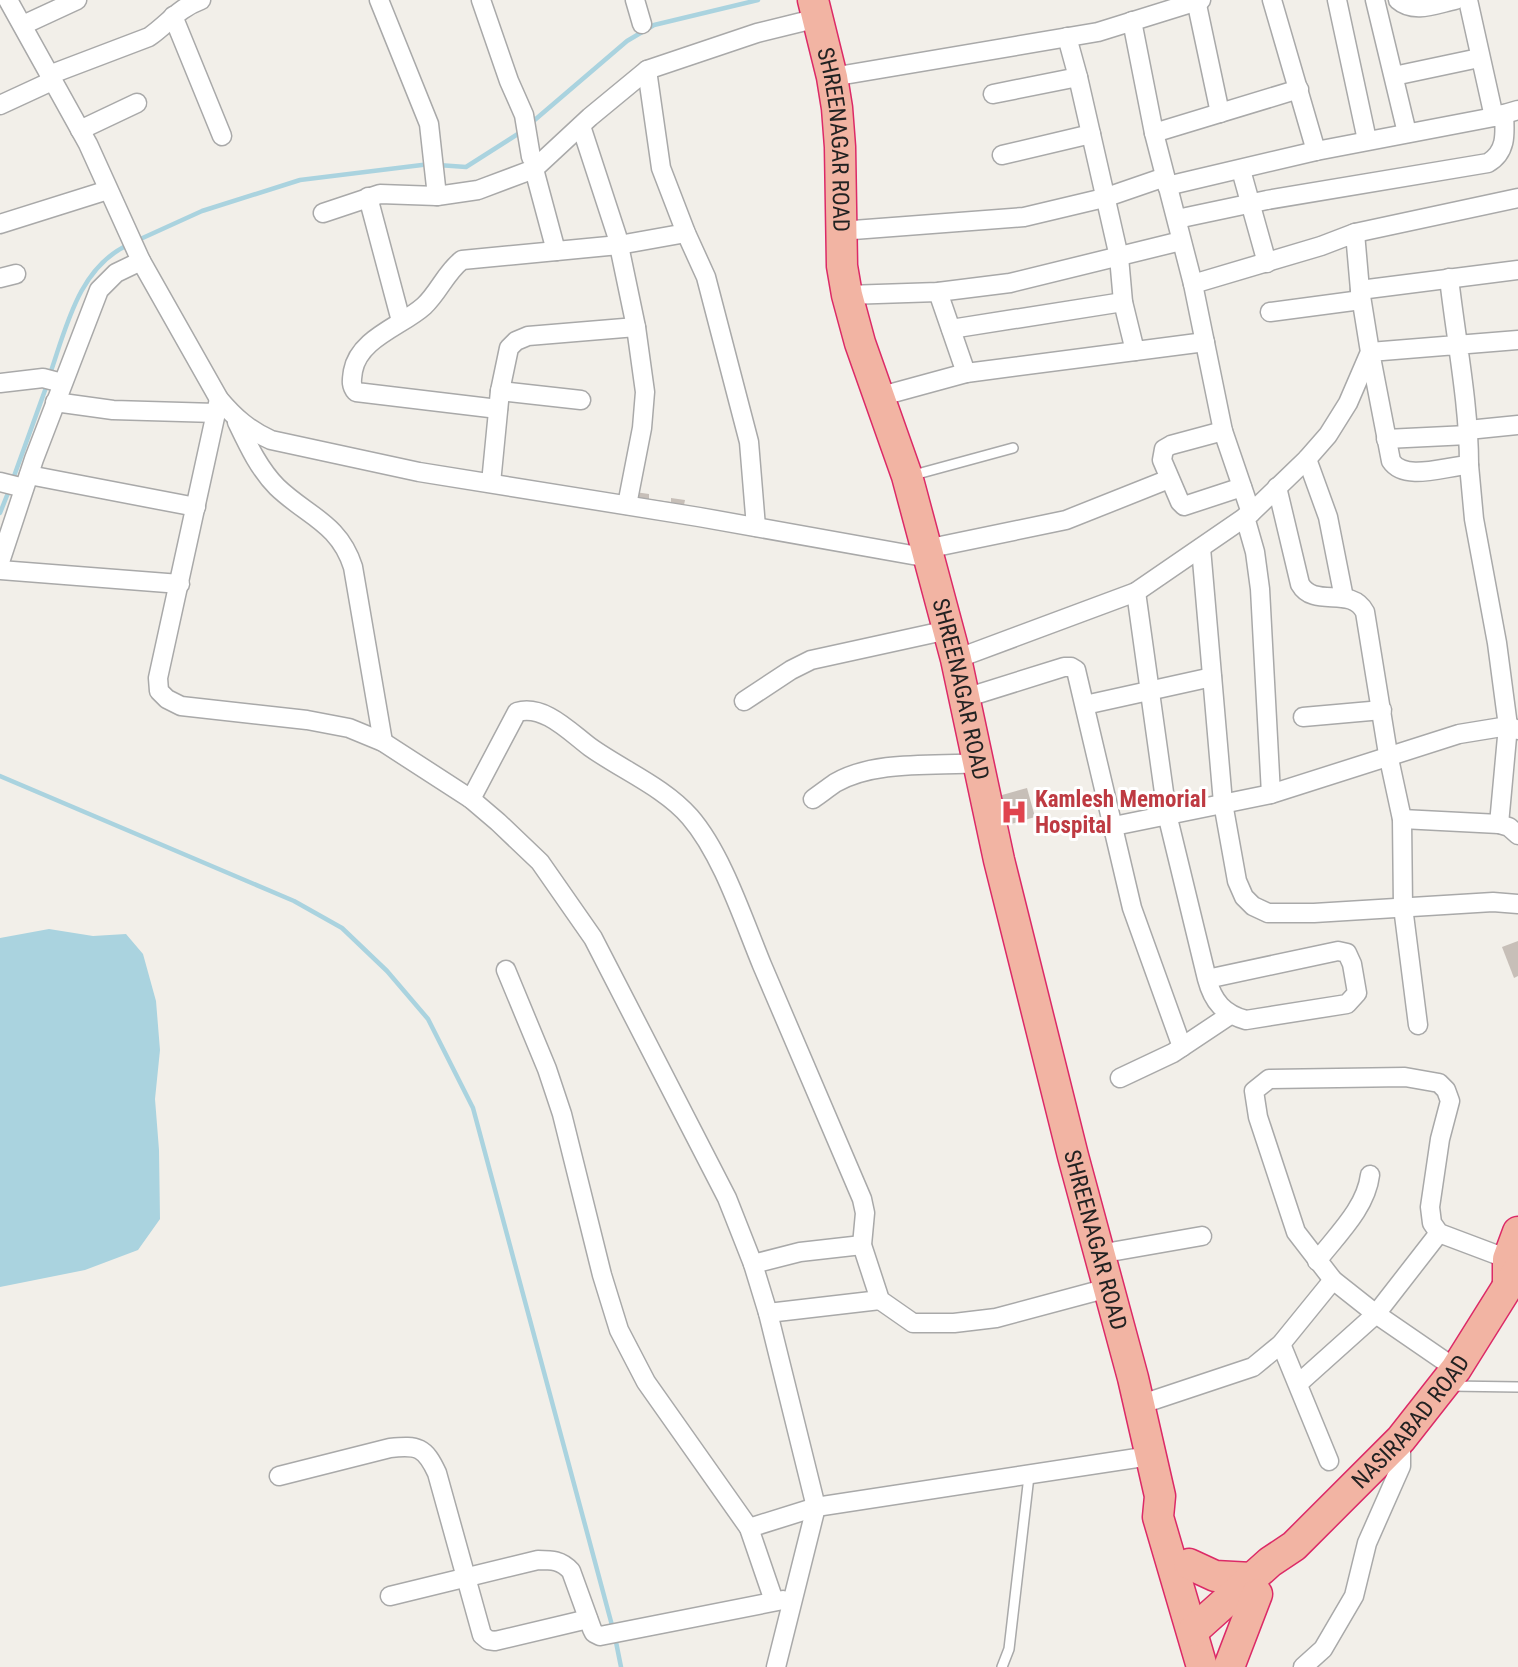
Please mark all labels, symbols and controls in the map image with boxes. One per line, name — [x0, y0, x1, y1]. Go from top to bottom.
street label: SHREENAGAR ROAD — [811, 45, 854, 232]
street label: SHREENAGAR ROAD — [926, 596, 994, 782]
place label: Kamlesh Memorial Hospital — [1035, 786, 1206, 839]
hospital icon: Kamlesh Memorial Hospital — [999, 797, 1029, 827]
street label: SHREENAGAR ROAD — [1058, 1147, 1132, 1333]
street label: NASIRABAD ROAD — [1346, 1350, 1475, 1494]

